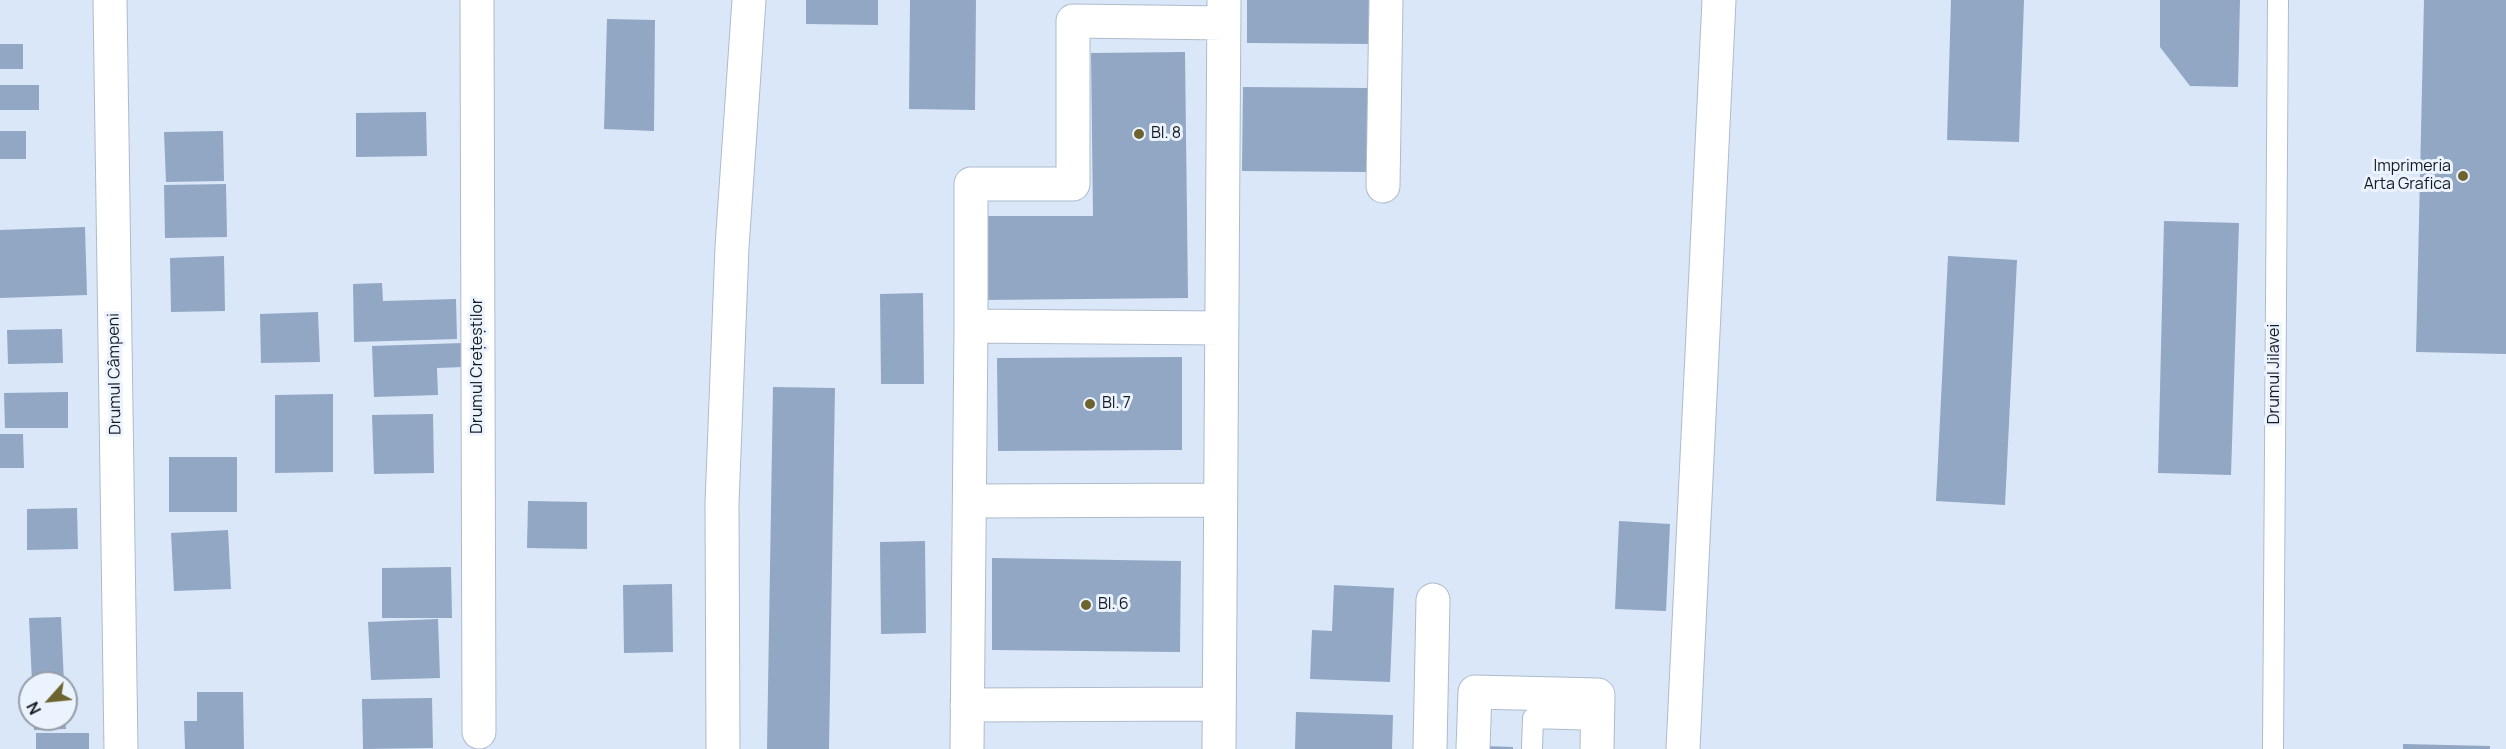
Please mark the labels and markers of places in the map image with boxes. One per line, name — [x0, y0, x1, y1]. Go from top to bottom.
place label: Bl. 8 — [1151, 124, 1181, 144]
marker: Bl. 8 — [1132, 127, 1146, 141]
place label: Imprimeria Arta Grafica — [2364, 157, 2451, 195]
marker: Imprimeria Arta Grafica — [2456, 169, 2470, 183]
place label: Bl. 7 — [1102, 394, 1131, 414]
marker: Bl. 7 — [1083, 397, 1097, 411]
place label: Bl. 6 — [1098, 595, 1129, 615]
marker: Bl. 6 — [1079, 598, 1093, 612]

